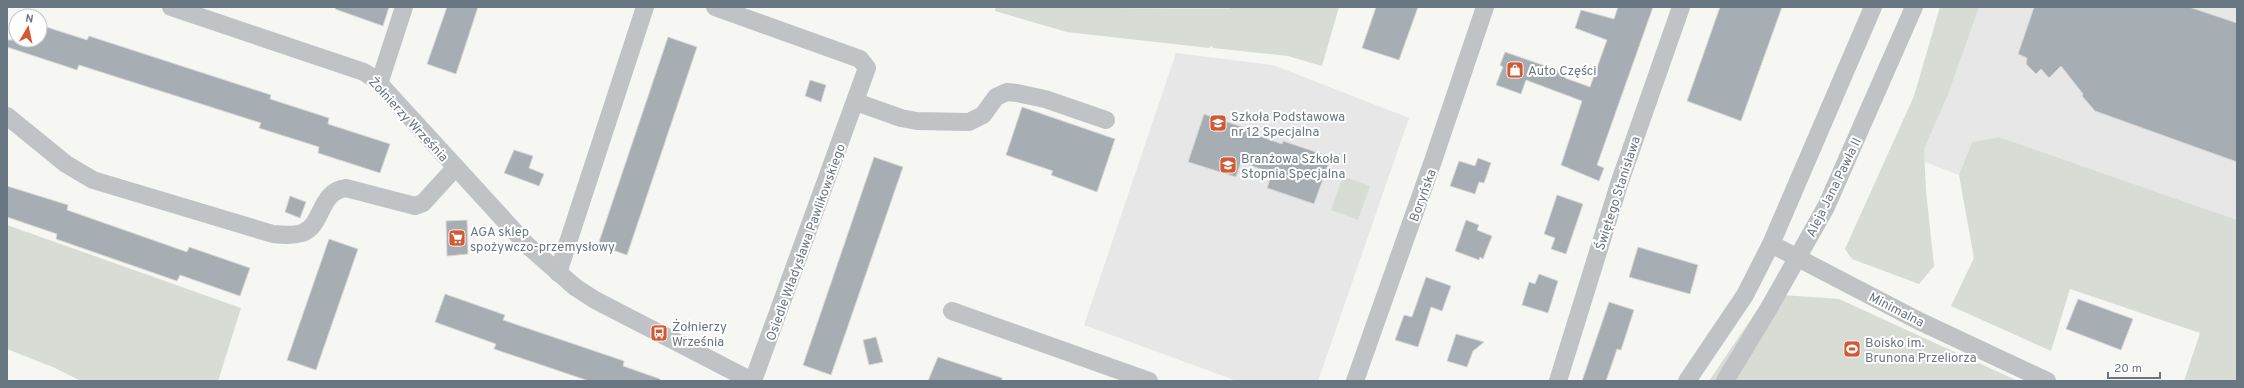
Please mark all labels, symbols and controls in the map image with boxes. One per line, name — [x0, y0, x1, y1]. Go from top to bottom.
north arrow — [8, 8, 48, 48]
text: N — [24, 12, 34, 27]
shop icon: Auto Części — [1505, 60, 1525, 80]
place label: Auto Części — [1528, 64, 1597, 80]
street label: Żołnierzy Września — [364, 73, 452, 166]
place label: Szkoła Podstawowa nr 12 Specjalna — [1231, 110, 1345, 141]
school or university icon: Szkoła Podstawowa nr 12 Specjalna — [1208, 113, 1228, 133]
street label: Świętego Stanisława — [1591, 134, 1645, 253]
street label: Aleja Jana Pawła II — [1804, 136, 1866, 240]
street label: Osiedle Władysława Pawlikowskiego — [764, 142, 850, 343]
place label: Branżowa Szkoła I Stopnia Specjalna — [1241, 152, 1346, 183]
school or university icon: Branżowa Szkoła I Stopnia Specjalna — [1218, 155, 1238, 175]
street label: Boryńska — [1407, 167, 1441, 224]
place label: AGA sklep spożywczo-przemysłowy — [470, 225, 615, 256]
supermarket icon: AGA sklep spożywczo-przemysłowy — [447, 228, 467, 248]
street label: Minimalna — [1866, 290, 1926, 332]
place label: Żołnierzy Września — [672, 318, 727, 351]
bus stop icon: Żołnierzy Września — [649, 323, 669, 343]
place label: Boisko im. Brunona Przeliorza — [1865, 336, 1977, 367]
sports icon: Boisko im. Brunona Przeliorza — [1842, 339, 1862, 359]
scale bar — [2108, 354, 2160, 380]
text: 20 m — [2114, 361, 2142, 377]

